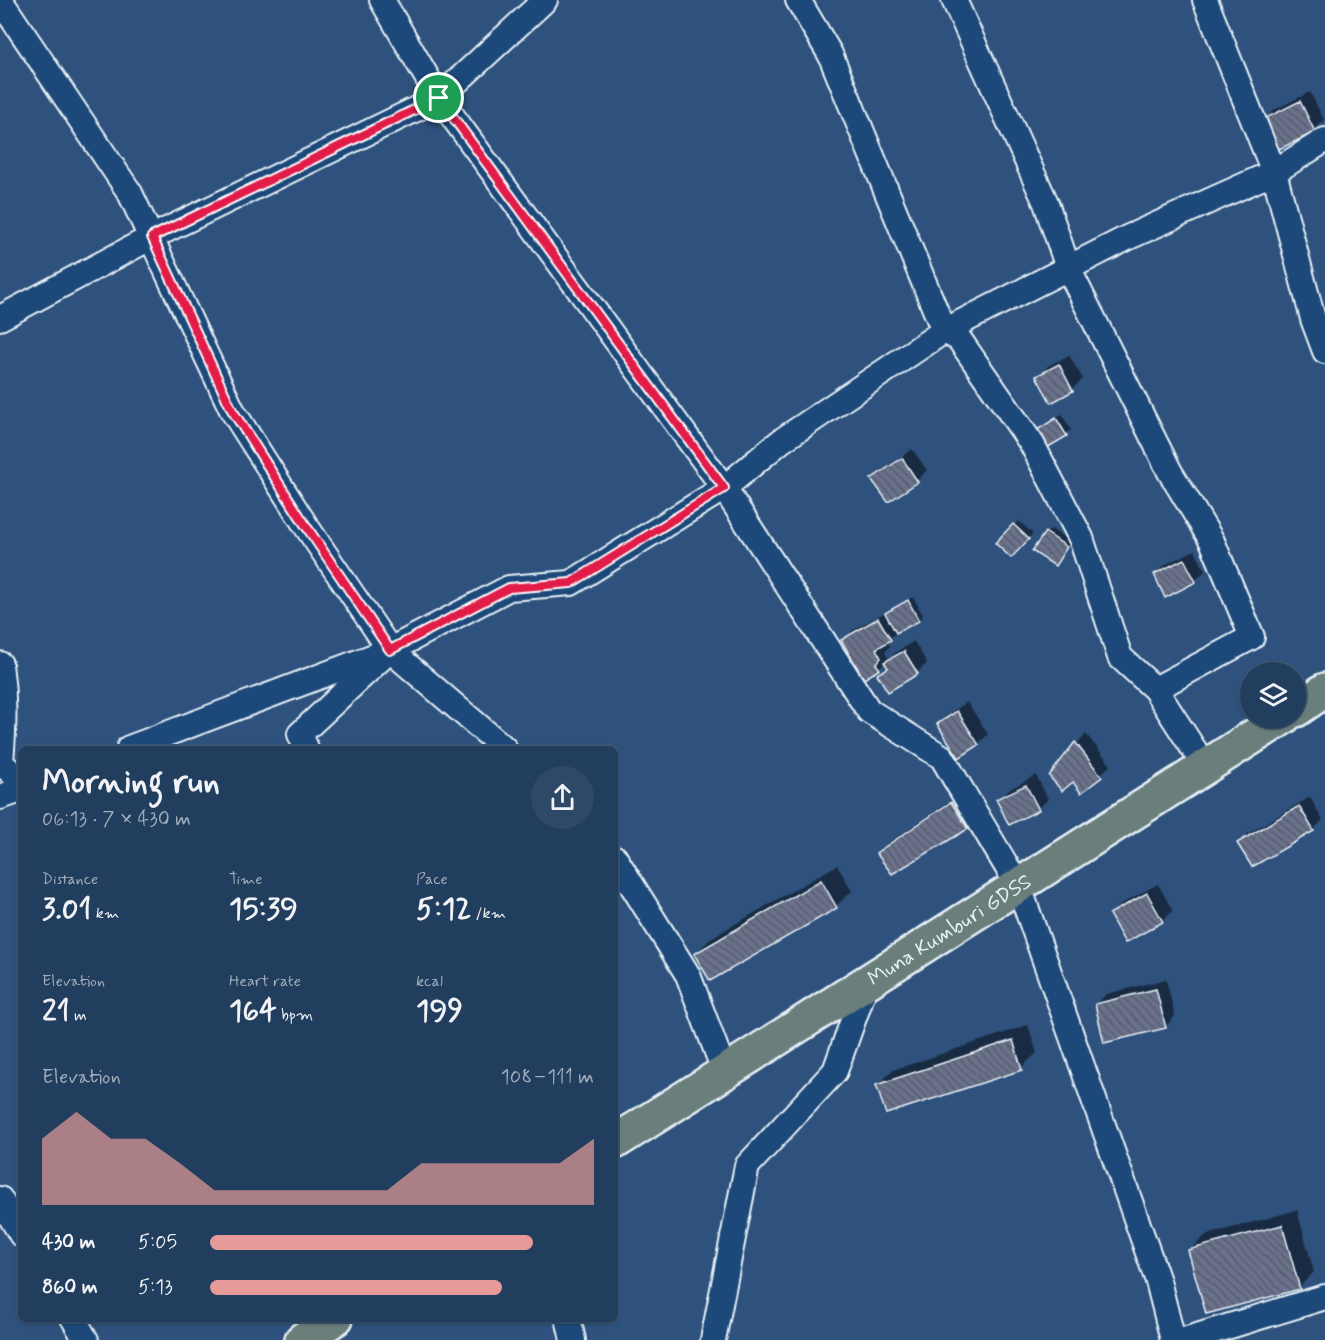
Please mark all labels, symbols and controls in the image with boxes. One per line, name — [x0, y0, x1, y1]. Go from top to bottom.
pin — [413, 72, 464, 123]
icon: arrive — [422, 81, 455, 114]
map controls — [1240, 662, 1306, 728]
button: layers — [1240, 662, 1306, 728]
text: Morning run — [42, 761, 220, 805]
button: share — [531, 766, 594, 829]
text: 06:13 · 7 × 430 m — [42, 806, 191, 833]
street label: Muna Kumburi GDSS — [862, 868, 1037, 993]
text: Distance — [42, 869, 98, 890]
text: Time — [229, 869, 263, 890]
text: Pace — [416, 869, 448, 890]
text: 3.01 — [42, 890, 91, 929]
text: 15:39 — [229, 890, 298, 929]
text: 5:12 — [416, 890, 471, 929]
text: km — [91, 903, 119, 924]
text: /km — [471, 903, 506, 924]
text: Elevation — [42, 971, 105, 992]
text: Heart rate — [229, 971, 301, 992]
text: kcal — [416, 971, 443, 992]
text: 21 — [42, 992, 70, 1031]
text: 164 — [229, 992, 277, 1031]
text: 199 — [416, 992, 463, 1031]
text: m — [70, 1005, 87, 1026]
text: bpm — [277, 1005, 313, 1026]
text: Elevation — [42, 1064, 121, 1091]
text: 108–111 m — [501, 1064, 594, 1091]
text: 430 m — [42, 1229, 95, 1256]
text: 5:05 — [138, 1229, 177, 1256]
text: 860 m — [42, 1274, 98, 1301]
text: 5:13 — [138, 1274, 173, 1301]

